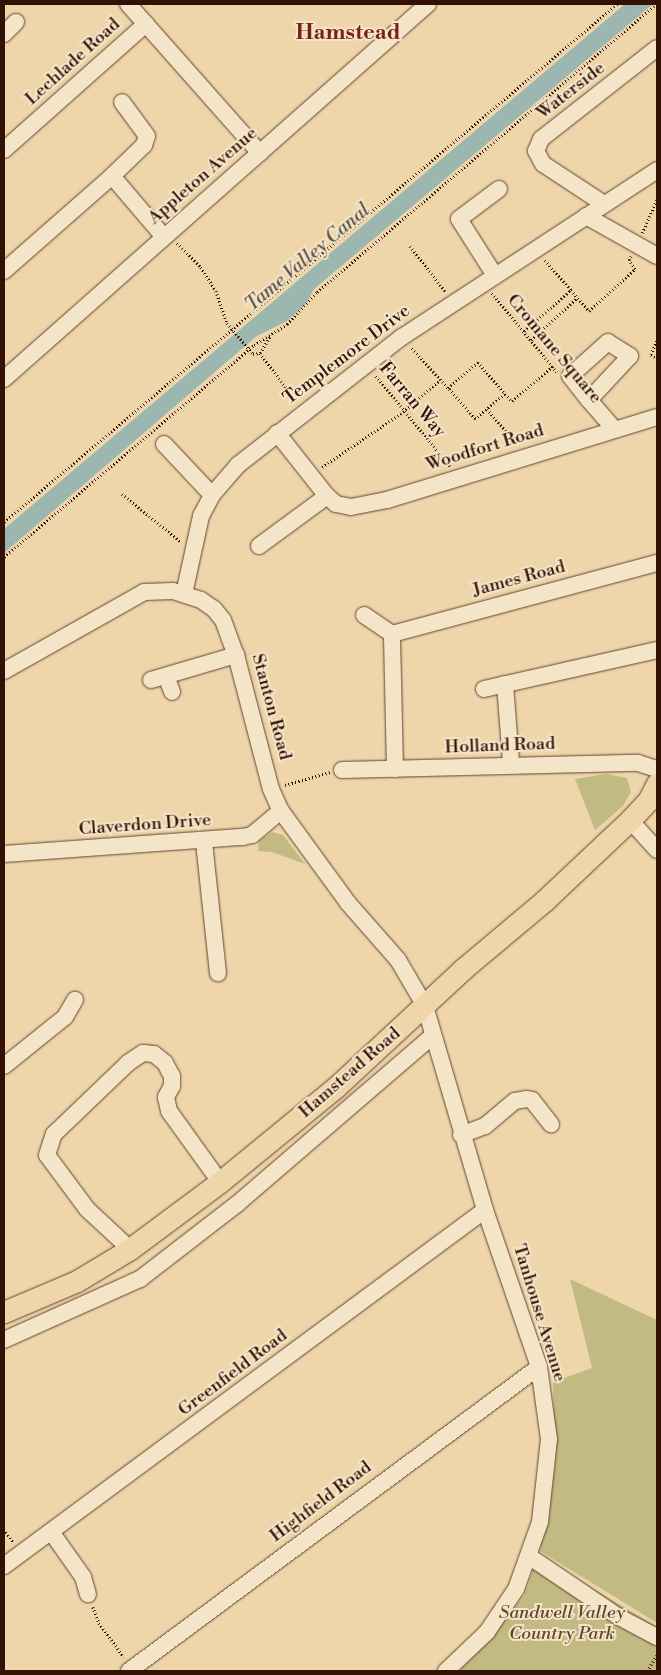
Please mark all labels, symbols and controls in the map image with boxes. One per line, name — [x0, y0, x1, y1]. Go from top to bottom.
street label: Lechlade Road — [21, 14, 125, 110]
district label: Hamstead — [295, 20, 401, 46]
street label: Waterside — [533, 58, 609, 124]
street label: Appleton Avenue — [144, 123, 262, 229]
water label: Tame Valley Canal — [241, 199, 375, 317]
street label: Cromane Square — [502, 290, 606, 408]
street label: Templemore Drive — [279, 300, 415, 410]
street label: Farran Way — [374, 358, 450, 442]
street label: Woodfort Road — [424, 420, 546, 476]
street label: James Road — [470, 556, 568, 602]
street label: Stanton Road — [246, 651, 296, 763]
street label: Holland Road — [444, 733, 556, 759]
street label: Claverdon Drive — [78, 810, 212, 840]
street label: Hamstead Road — [295, 1023, 405, 1123]
street label: Tanhouse Avenue — [508, 1242, 570, 1384]
street label: Greenfield Road — [174, 1325, 292, 1421]
street label: Highfield Road — [266, 1457, 376, 1547]
park label: Sandwell Valley Country Park — [499, 1603, 625, 1646]

